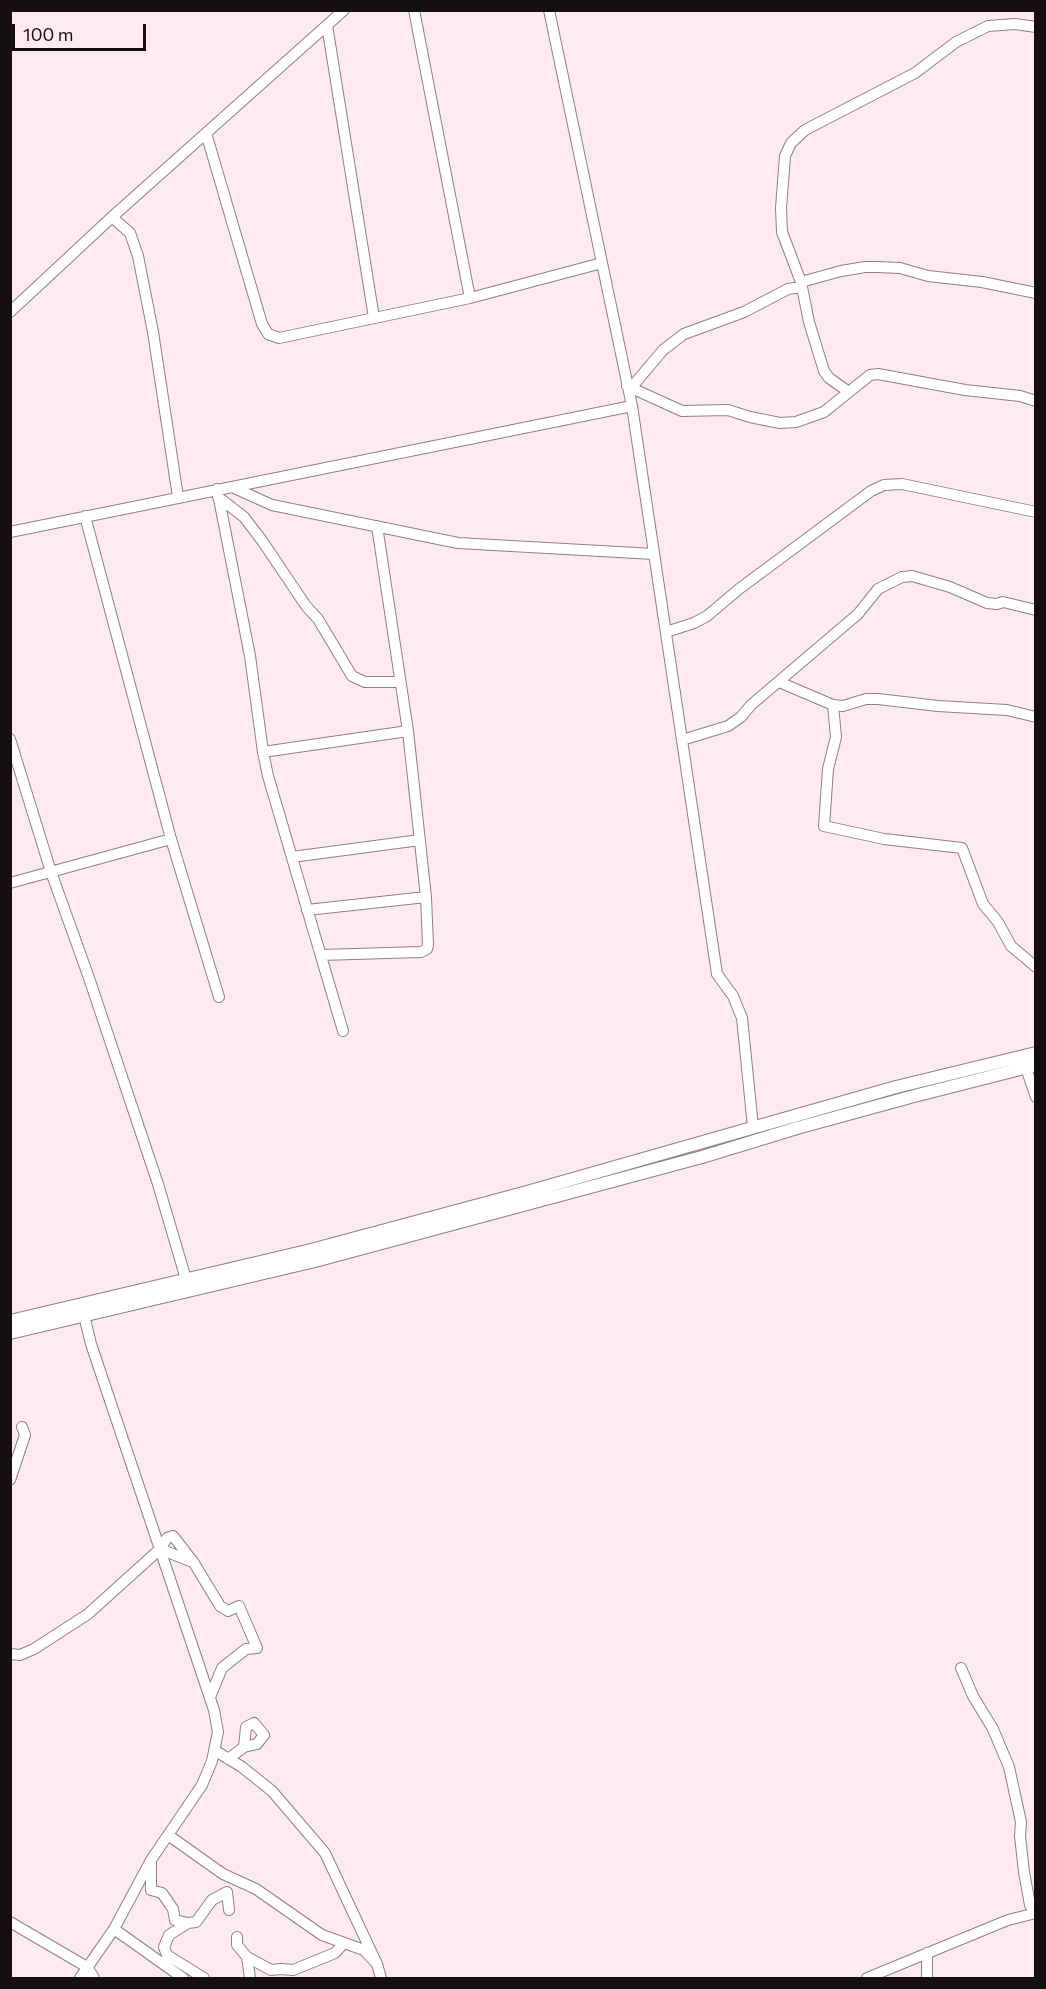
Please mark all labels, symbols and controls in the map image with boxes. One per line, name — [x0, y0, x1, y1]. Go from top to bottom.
scale bar — [15, 12, 148, 50]
text: 100 m — [23, 23, 73, 45]

